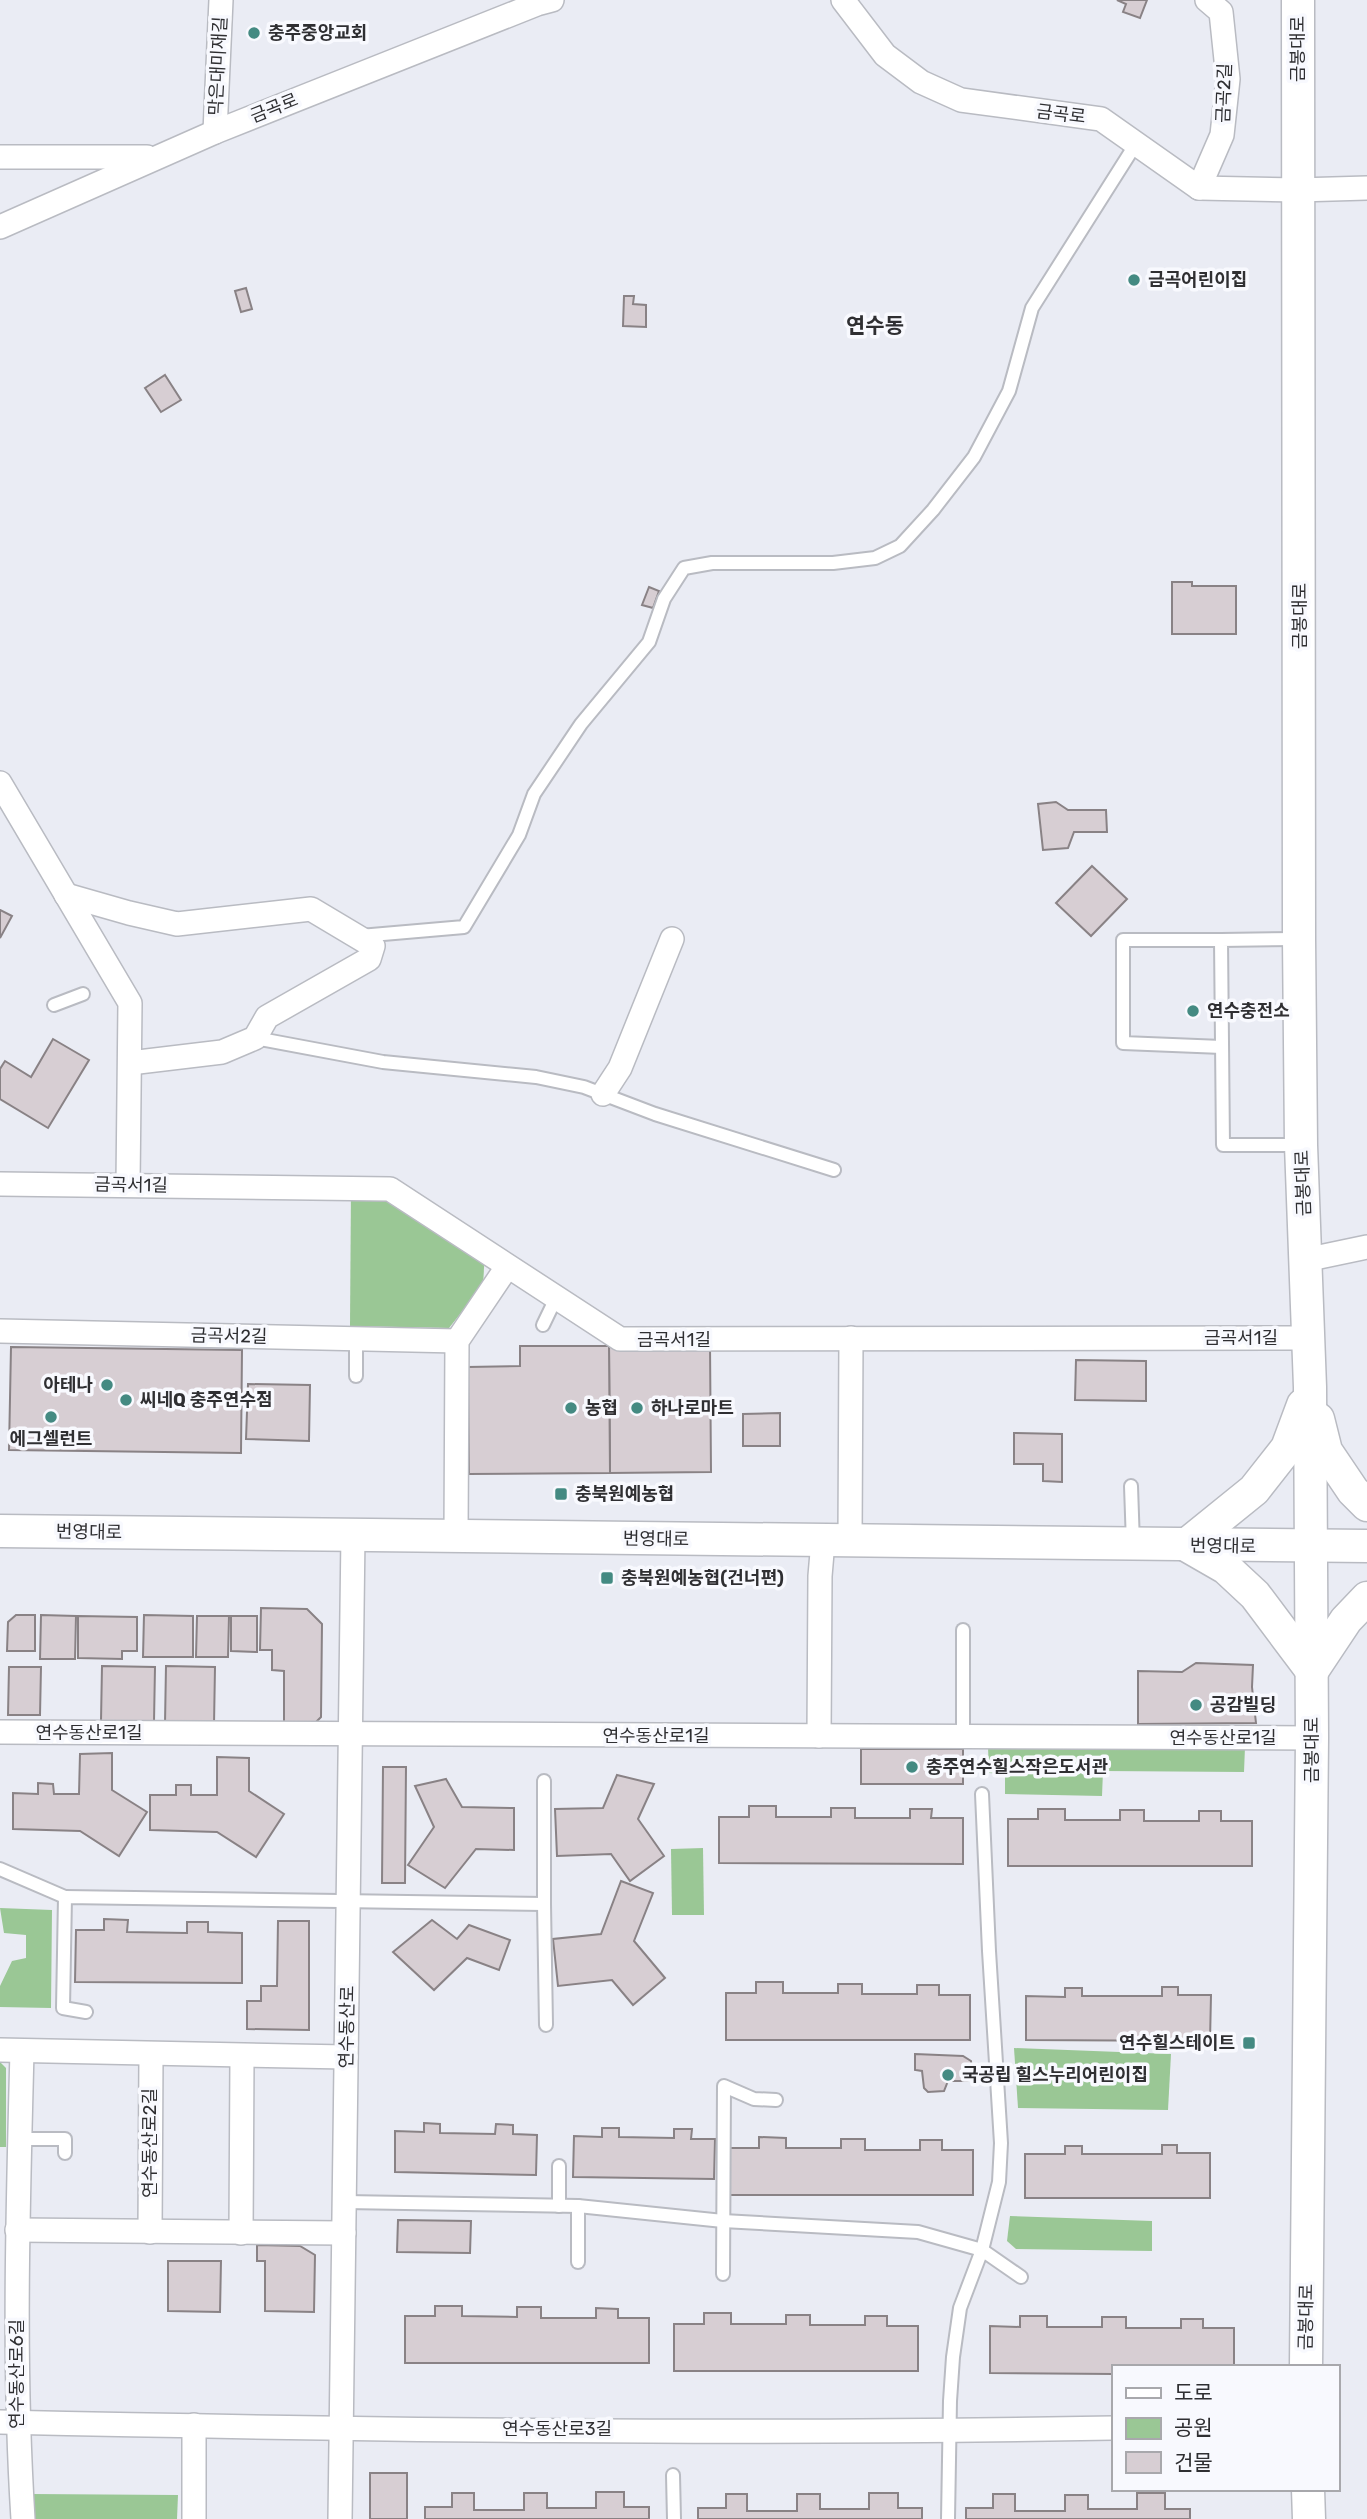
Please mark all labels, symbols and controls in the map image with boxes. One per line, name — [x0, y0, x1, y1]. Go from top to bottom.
street label: 막은대미재길 — [204, 16, 232, 116]
street label: 금봉대로 — [1287, 16, 1309, 82]
place label: 충주중앙교회 — [268, 22, 367, 44]
marker: 충주중앙교회 — [246, 25, 262, 41]
street label: 금곡2길 — [1212, 63, 1236, 123]
street label: 금곡로 — [247, 88, 301, 128]
street label: 금곡로 — [1035, 100, 1087, 128]
place label: 금곡어린이집 — [1148, 269, 1247, 291]
marker: 금곡어린이집 — [1126, 272, 1142, 288]
district label: 연수동 — [846, 313, 904, 338]
street label: 금봉대로 — [1289, 583, 1311, 649]
place label: 연수충전소 — [1207, 1000, 1290, 1022]
marker: 연수충전소 — [1185, 1003, 1201, 1019]
street label: 금봉대로 — [1291, 1150, 1315, 1216]
street label: 금곡서1길 — [94, 1173, 168, 1197]
street label: 금곡서2길 — [190, 1324, 268, 1348]
street label: 금곡서1길 — [1204, 1327, 1278, 1349]
street label: 금곡서1길 — [637, 1329, 711, 1351]
place label: 아테나 — [43, 1374, 93, 1396]
marker: 아테나 — [99, 1377, 115, 1393]
place label: 씨네Q 충주연수점 — [140, 1389, 273, 1411]
marker: 씨네Q 충주연수점 — [118, 1392, 134, 1408]
place label: 농협 — [585, 1397, 618, 1419]
place label: 하나로마트 — [651, 1397, 734, 1419]
marker: 농협 — [563, 1400, 579, 1416]
marker: 하나로마트 — [629, 1400, 645, 1416]
marker: 에그셀런트 — [43, 1409, 59, 1425]
place label: 에그셀런트 — [10, 1428, 92, 1450]
place label: 충북원예농협 — [575, 1483, 674, 1505]
marker: 충북원예농협 — [553, 1486, 569, 1502]
street label: 번영대로 — [56, 1520, 122, 1544]
street label: 번영대로 — [623, 1527, 689, 1551]
street label: 번영대로 — [1190, 1534, 1256, 1558]
place label: 충북원예농협(건너편) — [621, 1567, 784, 1589]
marker: 충북원예농협(건너편) — [599, 1570, 615, 1586]
place label: 공감빌딩 — [1210, 1694, 1276, 1716]
marker: 공감빌딩 — [1188, 1697, 1204, 1713]
street label: 금봉대로 — [1301, 1717, 1323, 1783]
street label: 연수동산로1길 — [35, 1722, 143, 1744]
street label: 연수동산로1길 — [602, 1725, 710, 1747]
street label: 연수동산로1길 — [1169, 1727, 1277, 1749]
place label: 충주연수힐스작은도서관 — [926, 1756, 1109, 1778]
marker: 충주연수힐스작은도서관 — [904, 1759, 920, 1775]
street label: 연수동산로 — [335, 1985, 359, 2069]
place label: 연수힐스테이트 — [1119, 2032, 1235, 2054]
marker: 연수힐스테이트 — [1241, 2035, 1257, 2051]
place label: 국공립 힐스누리어린이집 — [962, 2064, 1148, 2086]
marker: 국공립 힐스누리어린이집 — [940, 2067, 956, 2083]
street label: 연수동산로2길 — [139, 2088, 161, 2198]
street label: 금봉대로 — [1294, 2284, 1318, 2350]
street label: 연수동산로6길 — [6, 2319, 28, 2429]
legend — [1112, 2365, 1339, 2491]
text: 도로 — [1174, 2380, 1213, 2405]
text: 공원 — [1174, 2415, 1213, 2440]
street label: 연수동산로3길 — [502, 2418, 612, 2440]
text: 건물 — [1174, 2450, 1213, 2475]

